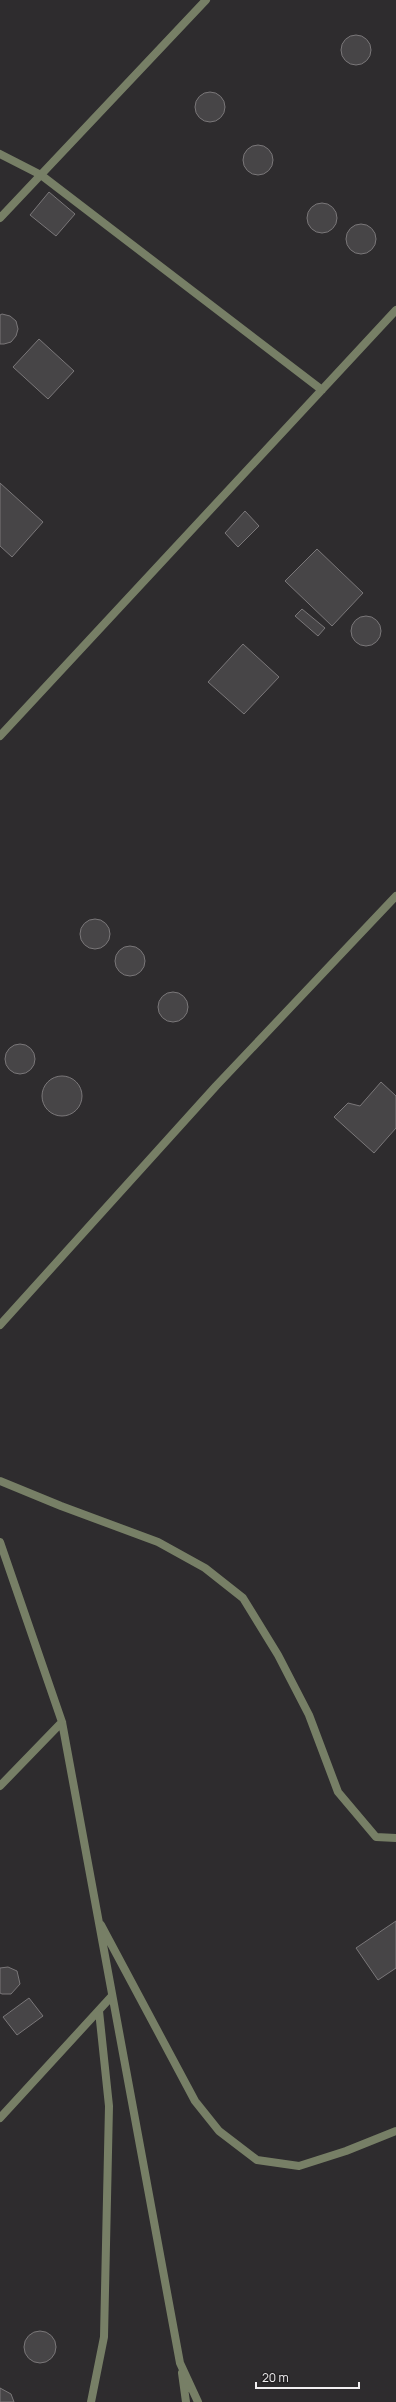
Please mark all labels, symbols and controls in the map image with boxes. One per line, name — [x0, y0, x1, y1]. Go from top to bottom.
scale bar — [256, 2364, 359, 2390]
text: 20 m — [262, 2369, 289, 2386]

